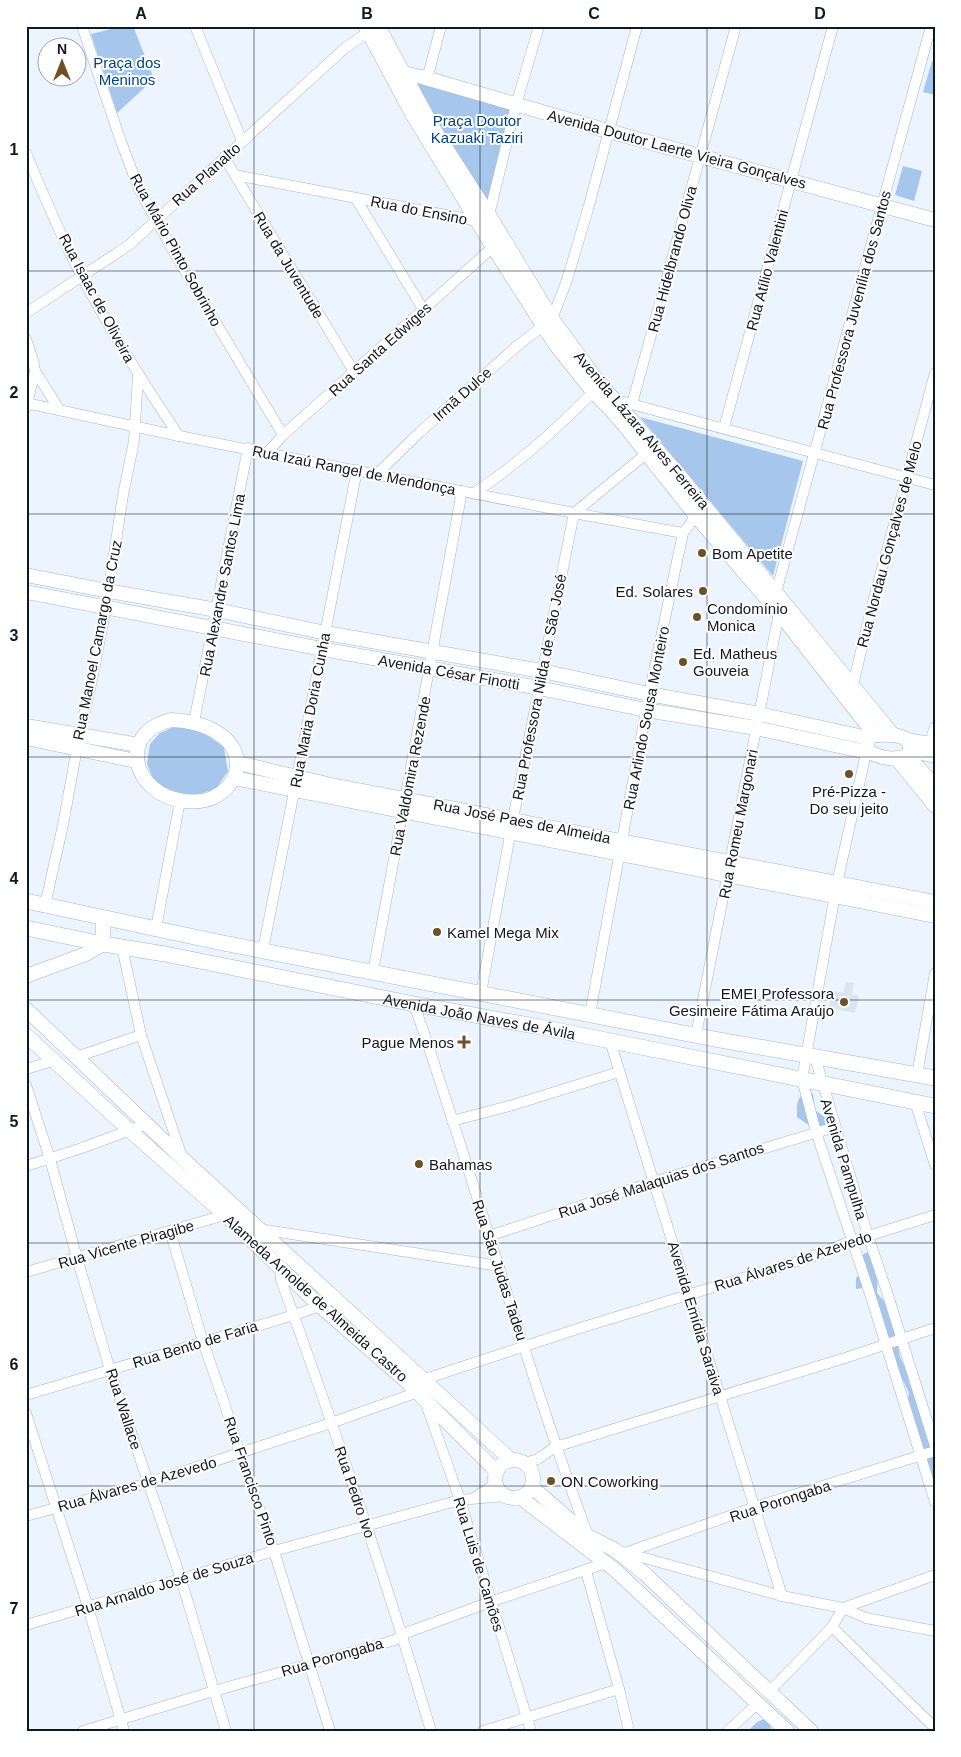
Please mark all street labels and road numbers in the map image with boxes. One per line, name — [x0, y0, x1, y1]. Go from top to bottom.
street label: Avenida Doutor Laerte Vieira Gonçalves — [546, 106, 808, 192]
street label: Rua Planalto — [168, 139, 244, 209]
street label: Rua Mário Pinto Sobrinho — [127, 171, 225, 329]
street label: Rua Hidelbrando Oliva — [644, 183, 700, 334]
street label: Rua Professora Juvenília dos Santos — [814, 189, 894, 431]
street label: Rua do Ensino — [369, 192, 469, 228]
street label: Rua da Juventude — [250, 208, 328, 322]
street label: Rua Atílio Valentini — [743, 208, 791, 332]
street label: Rua Isaac de Oliveira — [56, 231, 138, 366]
street label: Rua Santa Edwiges — [325, 299, 435, 399]
street label: Avenida Lázara Alves Ferreira — [571, 348, 713, 513]
street label: Irmã Dulce — [429, 363, 495, 425]
street label: Rua Nordau Gonçalves de Melo — [853, 439, 925, 649]
street label: Rua Izaú Rangel de Mendonça — [251, 442, 458, 498]
street label: Rua Alexandre Santos Lima — [196, 491, 248, 678]
street label: Rua Manoel Camargo da Cruz — [69, 539, 125, 741]
street label: Rua Professora Nilda de São José — [509, 572, 569, 802]
street label: Rua Arlindo Sousa Monteiro — [620, 625, 672, 811]
street label: Rua Maria Doria Cunha — [287, 630, 334, 789]
street label: Avenida César Finotti — [377, 651, 521, 693]
street label: Rua Valdomira Rezende — [386, 695, 434, 857]
street label: Rua Romeu Margonari — [715, 748, 761, 900]
street label: Rua José Paes de Almeida — [432, 795, 613, 847]
street label: Avenida João Naves de Ávila — [382, 990, 578, 1042]
street label: Avenida Pampulha — [818, 1096, 871, 1222]
street label: Rua José Malaquias dos Santos — [556, 1139, 766, 1221]
street label: Rua São Judas Tadeu — [469, 1197, 531, 1343]
street label: Alameda Arnolde de Almeida Castro — [221, 1211, 411, 1385]
street label: Rua Vicente Piragibe — [56, 1216, 196, 1272]
street label: Rua Álvares de Azevedo — [712, 1228, 874, 1294]
street label: Avenida Emídia Saraiva — [665, 1239, 728, 1398]
street label: Rua Bento de Faria — [130, 1317, 260, 1371]
street label: Rua Wallace — [103, 1366, 145, 1452]
street label: Rua Francisco Pinto — [221, 1414, 281, 1548]
street label: Rua Pedro Ivo — [331, 1444, 379, 1540]
street label: Rua Álvares de Azevedo — [56, 1453, 218, 1515]
street label: Rua Porongaba — [727, 1476, 833, 1525]
street label: Rua Luis de Camões — [450, 1495, 508, 1633]
street label: Rua Arnaldo José de Souza — [73, 1548, 256, 1619]
street label: Rua Porongaba — [279, 1634, 385, 1680]

